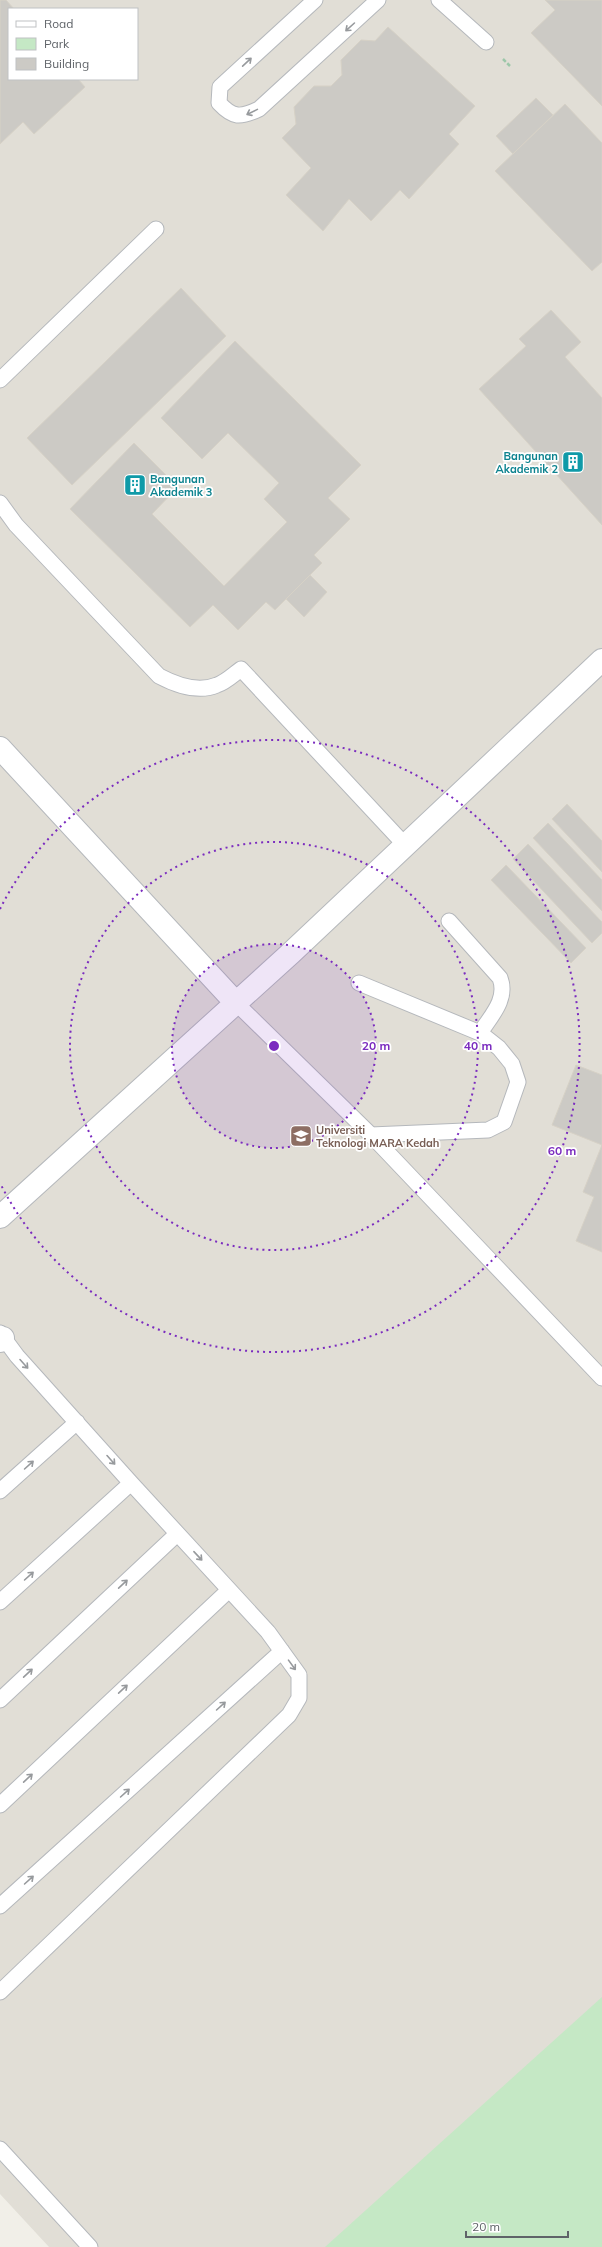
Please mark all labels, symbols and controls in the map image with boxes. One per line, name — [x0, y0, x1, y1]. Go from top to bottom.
legend — [8, 8, 138, 80]
text: Road — [44, 16, 73, 31]
one-way arrow — [344, 22, 355, 31]
text: Park — [44, 36, 70, 51]
text: Building — [44, 56, 89, 71]
one-way arrow — [242, 57, 252, 67]
one-way arrow — [247, 109, 259, 116]
place label: Bangunan Akademik 2 — [496, 449, 558, 476]
building icon: Bangunan Akademik 2 — [560, 449, 586, 475]
building icon: Bangunan Akademik 3 — [122, 472, 148, 498]
place label: Bangunan Akademik 3 — [150, 472, 213, 499]
text: 20 m — [362, 1038, 390, 1053]
text: 40 m — [464, 1038, 492, 1053]
centre of rings — [267, 1039, 281, 1053]
school or university icon: Universiti Teknologi MARA Kedah — [288, 1123, 314, 1149]
place label: Universiti Teknologi MARA Kedah — [316, 1123, 439, 1150]
text: 60 m — [548, 1143, 576, 1158]
one-way arrow — [19, 1358, 28, 1368]
one-way arrow — [106, 1455, 115, 1466]
one-way arrow — [24, 1461, 34, 1470]
one-way arrow — [193, 1551, 202, 1561]
one-way arrow — [24, 1571, 34, 1581]
one-way arrow — [118, 1579, 128, 1589]
one-way arrow — [288, 1659, 296, 1670]
one-way arrow — [23, 1669, 33, 1678]
one-way arrow — [118, 1684, 128, 1694]
one-way arrow — [216, 1701, 227, 1710]
one-way arrow — [23, 1774, 33, 1783]
one-way arrow — [120, 1788, 130, 1798]
one-way arrow — [24, 1876, 34, 1885]
scale bar — [466, 2213, 568, 2239]
text: 20 m — [472, 2219, 500, 2234]

